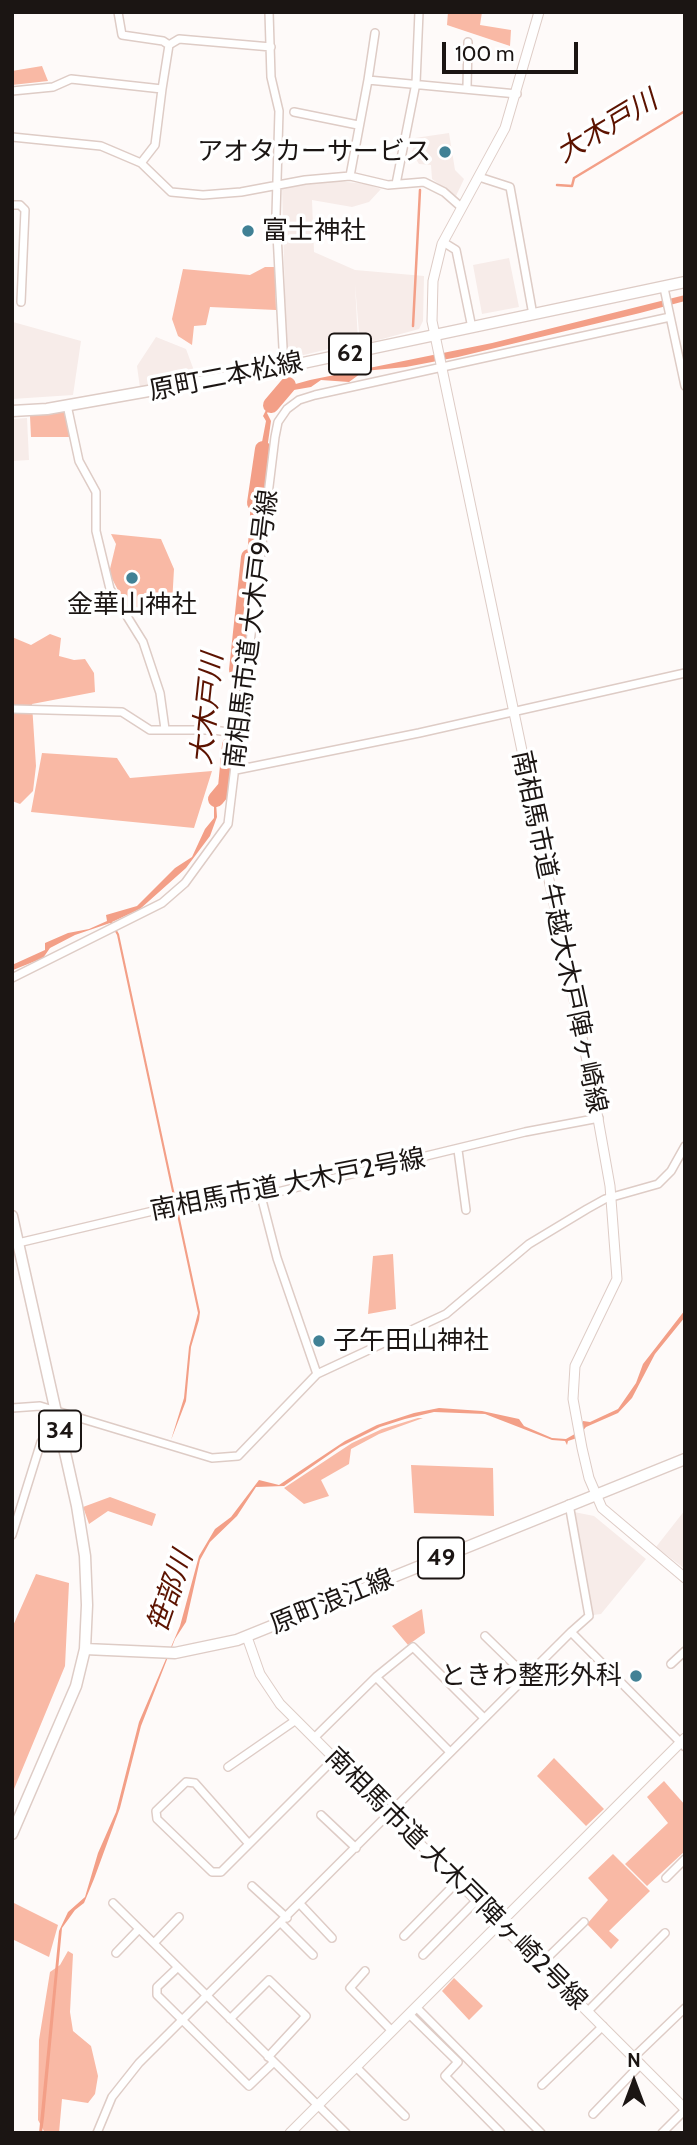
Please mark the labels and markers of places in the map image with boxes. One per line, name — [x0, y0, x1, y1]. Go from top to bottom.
place label: アオタカーサービス — [197, 136, 431, 168]
marker: アオタカーサービス — [437, 144, 453, 160]
place label: 富士神社 — [262, 215, 366, 247]
marker: 富士神社 — [240, 223, 256, 239]
marker: 金華山神社 — [124, 570, 140, 586]
place label: 金華山神社 — [67, 589, 197, 621]
place label: 子午田山神社 — [333, 1325, 489, 1357]
marker: 子午田山神社 — [311, 1333, 327, 1349]
place label: ときわ整形外科 — [440, 1660, 622, 1692]
marker: ときわ整形外科 — [628, 1668, 644, 1684]

